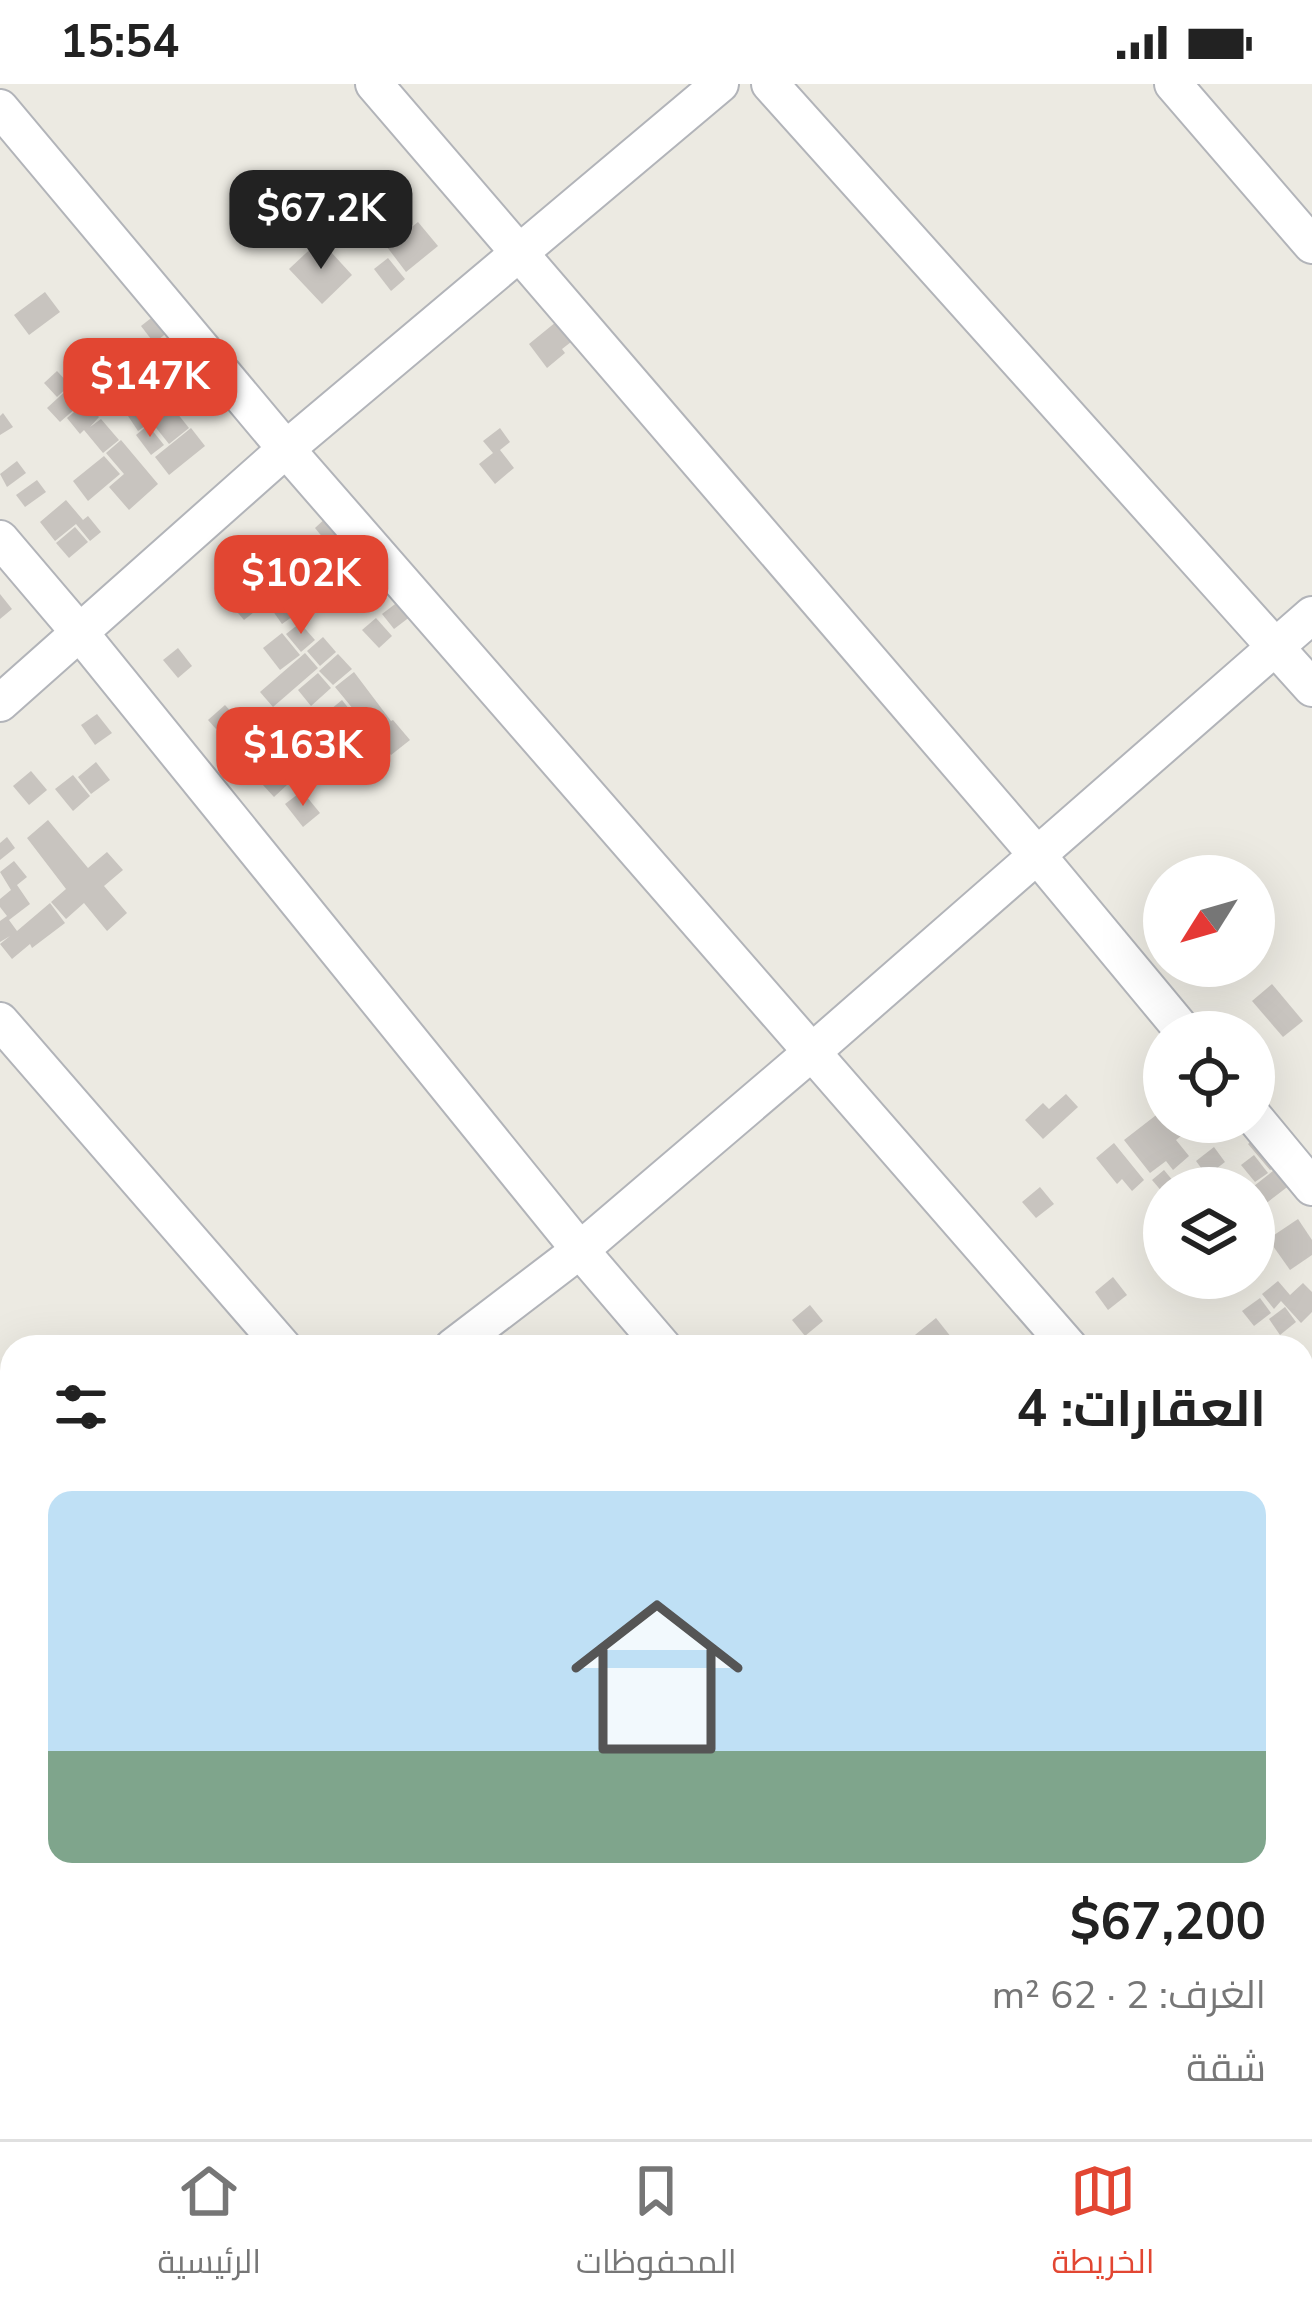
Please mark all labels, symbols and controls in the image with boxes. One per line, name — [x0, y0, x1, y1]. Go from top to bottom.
text: 15:54 — [60, 12, 179, 73]
pin: $67.2K — [223, 170, 419, 272]
text: $67.2K — [256, 182, 386, 235]
pin: $147K — [66, 338, 234, 440]
text: $147K — [90, 350, 210, 403]
pin: $102K — [217, 535, 385, 637]
text: $102K — [241, 547, 361, 600]
pin: $163K — [219, 707, 387, 809]
text: $163K — [243, 719, 363, 772]
north arrow — [1143, 855, 1275, 987]
map controls — [1143, 855, 1275, 1299]
button: locate — [1143, 1011, 1275, 1143]
button: layers — [1143, 1167, 1275, 1299]
icon: filters — [48, 1374, 114, 1440]
text: العقارات: 4 — [1016, 1374, 1266, 1444]
icon: home — [549, 1569, 765, 1785]
text: $67,200 — [1070, 1887, 1266, 1957]
text: الغرف: 2 · 62 m² — [992, 1969, 1266, 2022]
text: شقة — [1186, 2042, 1266, 2095]
tab: الرئيسية — [158, 2158, 261, 2292]
tab: المحفوظات — [576, 2158, 737, 2292]
tab: الخريطة — [1052, 2158, 1155, 2292]

